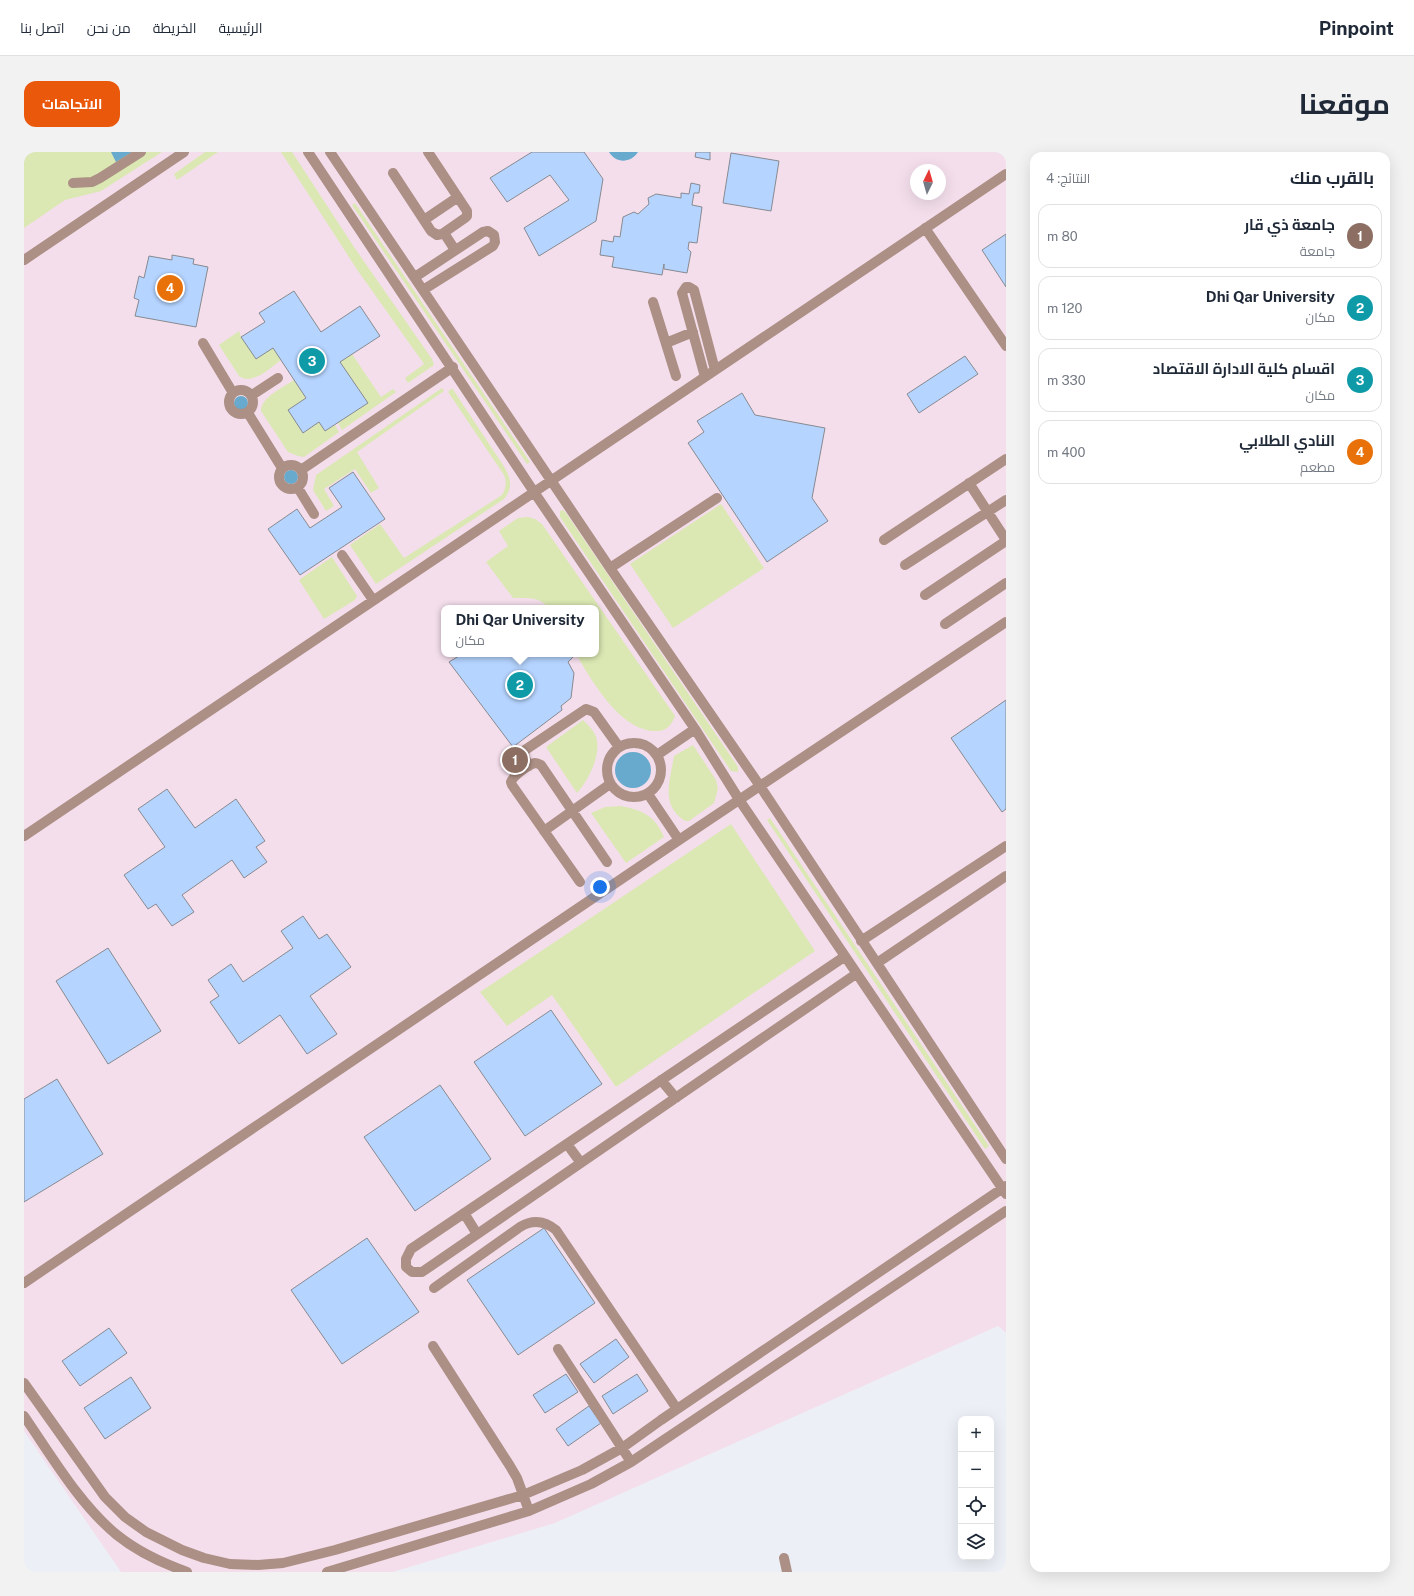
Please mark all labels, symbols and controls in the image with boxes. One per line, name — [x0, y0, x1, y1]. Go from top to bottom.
text: Pinpoint — [1319, 17, 1394, 39]
text: اتصل بنا — [20, 20, 65, 36]
text: من نحن — [87, 20, 131, 36]
text: الخريطة — [153, 20, 196, 36]
text: الرئيسية — [218, 20, 262, 36]
button: الاتجاهات — [24, 81, 120, 127]
text: موقعنا — [1299, 87, 1390, 120]
north arrow — [910, 164, 946, 200]
text: بالقرب منك — [1290, 168, 1374, 188]
text: النتائج: 4 — [1046, 171, 1090, 186]
text: جامعة ذي قار — [1244, 216, 1335, 233]
text: 80 m — [1047, 229, 1078, 244]
text: 1 — [1357, 229, 1363, 244]
text: جامعة — [1300, 244, 1335, 259]
pin: 4 — [157, 273, 183, 303]
text: Dhi Qar University — [1206, 288, 1335, 305]
text: 120 m — [1047, 301, 1082, 316]
text: 2 — [1356, 301, 1364, 316]
text: مكان — [1306, 310, 1335, 325]
pin: 3 — [299, 346, 325, 376]
text: اقسام كلية الادارة الاقتصاد — [1153, 360, 1335, 377]
text: 330 m — [1047, 373, 1086, 388]
text: 3 — [1356, 373, 1364, 388]
text: مكان — [1306, 388, 1335, 403]
text: النادي الطلابي — [1239, 432, 1335, 449]
text: 400 m — [1047, 445, 1085, 460]
text: 4 — [1356, 445, 1364, 460]
text: مطعم — [1300, 460, 1335, 475]
popup — [441, 605, 599, 657]
text: Dhi Qar University — [455, 611, 585, 628]
text: مكان — [455, 633, 485, 648]
pin: 2 — [507, 670, 533, 700]
pin: 1 — [502, 745, 528, 775]
your location — [590, 877, 610, 897]
map controls — [958, 1416, 994, 1560]
button: + — [958, 1416, 994, 1452]
button: − — [958, 1452, 994, 1488]
button: locate — [958, 1488, 994, 1524]
button: layers — [958, 1524, 994, 1560]

